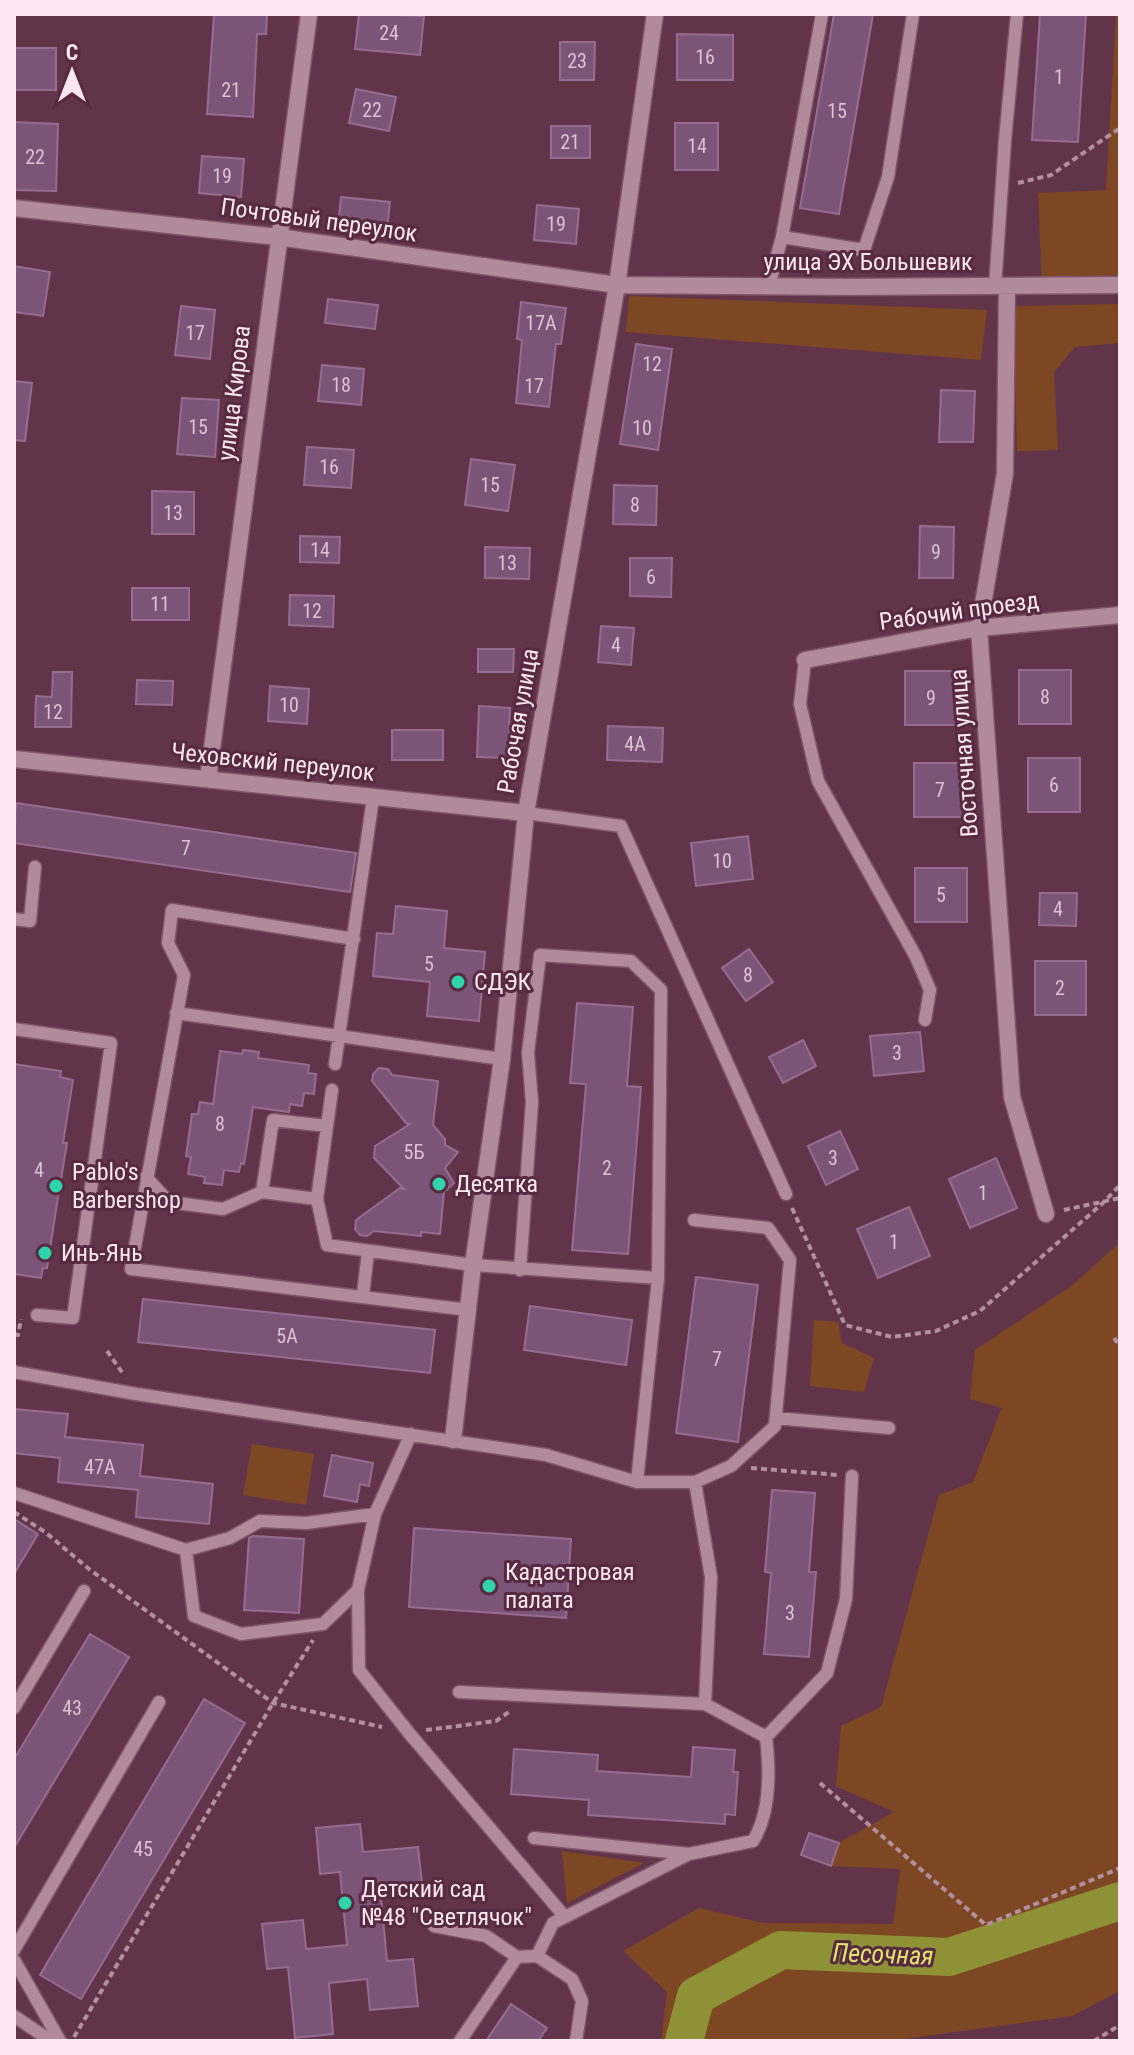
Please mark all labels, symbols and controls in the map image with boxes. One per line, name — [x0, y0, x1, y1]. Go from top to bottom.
house number: 24 — [379, 21, 399, 45]
north arrow — [32, 32, 112, 112]
text: С — [66, 40, 78, 65]
house number: 16 — [695, 45, 715, 69]
house number: 23 — [567, 49, 587, 73]
house number: 1 — [1054, 65, 1064, 89]
house number: 21 — [221, 78, 241, 102]
house number: 22 — [362, 98, 382, 122]
house number: 15 — [827, 99, 847, 123]
house number: 21 — [560, 130, 580, 154]
house number: 14 — [687, 134, 707, 158]
house number: 22 — [25, 145, 45, 169]
house number: 19 — [212, 164, 232, 188]
street label: Почтовый переулок — [219, 192, 419, 248]
house number: 19 — [546, 212, 566, 236]
street label: улица ЭХ Большевик — [764, 248, 973, 276]
house number: 17А — [525, 311, 557, 335]
house number: 17 — [185, 321, 205, 345]
street label: улица Кирова — [212, 324, 256, 462]
house number: 12 — [642, 352, 662, 376]
house number: 18 — [331, 373, 351, 397]
house number: 17 — [524, 374, 544, 398]
house number: 15 — [188, 415, 208, 439]
house number: 10 — [632, 416, 652, 440]
house number: 16 — [319, 455, 339, 479]
house number: 15 — [480, 473, 500, 497]
house number: 8 — [630, 493, 640, 517]
house number: 13 — [163, 501, 183, 525]
house number: 14 — [310, 538, 330, 562]
house number: 9 — [931, 540, 941, 564]
house number: 13 — [497, 551, 517, 575]
house number: 6 — [646, 565, 656, 589]
street label: Рабочий проезд — [877, 586, 1041, 636]
house number: 11 — [150, 592, 170, 616]
house number: 12 — [302, 599, 322, 623]
house number: 4 — [611, 633, 621, 657]
street label: Рабочая улица — [491, 646, 545, 796]
street label: Восточная улица — [944, 668, 984, 838]
house number: 8 — [1040, 685, 1050, 709]
house number: 9 — [926, 686, 936, 710]
house number: 10 — [279, 693, 299, 717]
house number: 12 — [43, 700, 63, 724]
house number: 4А — [624, 732, 646, 756]
street label: Чеховский переулок — [170, 737, 377, 787]
house number: 6 — [1049, 773, 1059, 797]
house number: 7 — [935, 778, 945, 802]
house number: 7 — [181, 836, 191, 860]
house number: 10 — [712, 849, 732, 873]
house number: 5 — [936, 883, 946, 907]
house number: 4 — [1053, 897, 1063, 921]
house number: 5 — [424, 952, 434, 976]
house number: 8 — [743, 963, 753, 987]
place label: СДЭК — [474, 968, 532, 996]
marker: СДЭК — [449, 973, 467, 991]
house number: 2 — [1055, 976, 1065, 1000]
house number: 3 — [892, 1041, 902, 1065]
house number: 8 — [215, 1112, 225, 1136]
house number: 5Б — [404, 1140, 424, 1164]
house number: 3 — [828, 1146, 838, 1170]
house number: 2 — [602, 1156, 612, 1180]
house number: 4 — [34, 1158, 44, 1182]
place label: Pablo's Barbershop — [72, 1158, 181, 1214]
place label: Десятка — [455, 1170, 538, 1198]
marker: Десятка — [430, 1175, 448, 1193]
marker: Pablo's Barbershop — [47, 1177, 65, 1195]
house number: 1 — [978, 1181, 988, 1205]
house number: 1 — [889, 1230, 899, 1254]
place label: Инь-Янь — [61, 1239, 143, 1267]
marker: Инь-Янь — [36, 1244, 54, 1262]
house number: 5А — [276, 1324, 298, 1348]
house number: 7 — [712, 1347, 722, 1371]
house number: 47А — [84, 1455, 116, 1479]
place label: Кадастровая палата — [505, 1558, 635, 1614]
marker: Кадастровая палата — [480, 1577, 498, 1595]
house number: 3 — [785, 1601, 795, 1625]
house number: 43 — [62, 1696, 82, 1720]
house number: 45 — [133, 1837, 153, 1861]
place label: Детский сад №48 "Светлячок" — [361, 1875, 532, 1931]
marker: Детский сад №48 "Светлячок" — [336, 1894, 354, 1912]
water label: Песочная — [832, 1937, 934, 1971]

